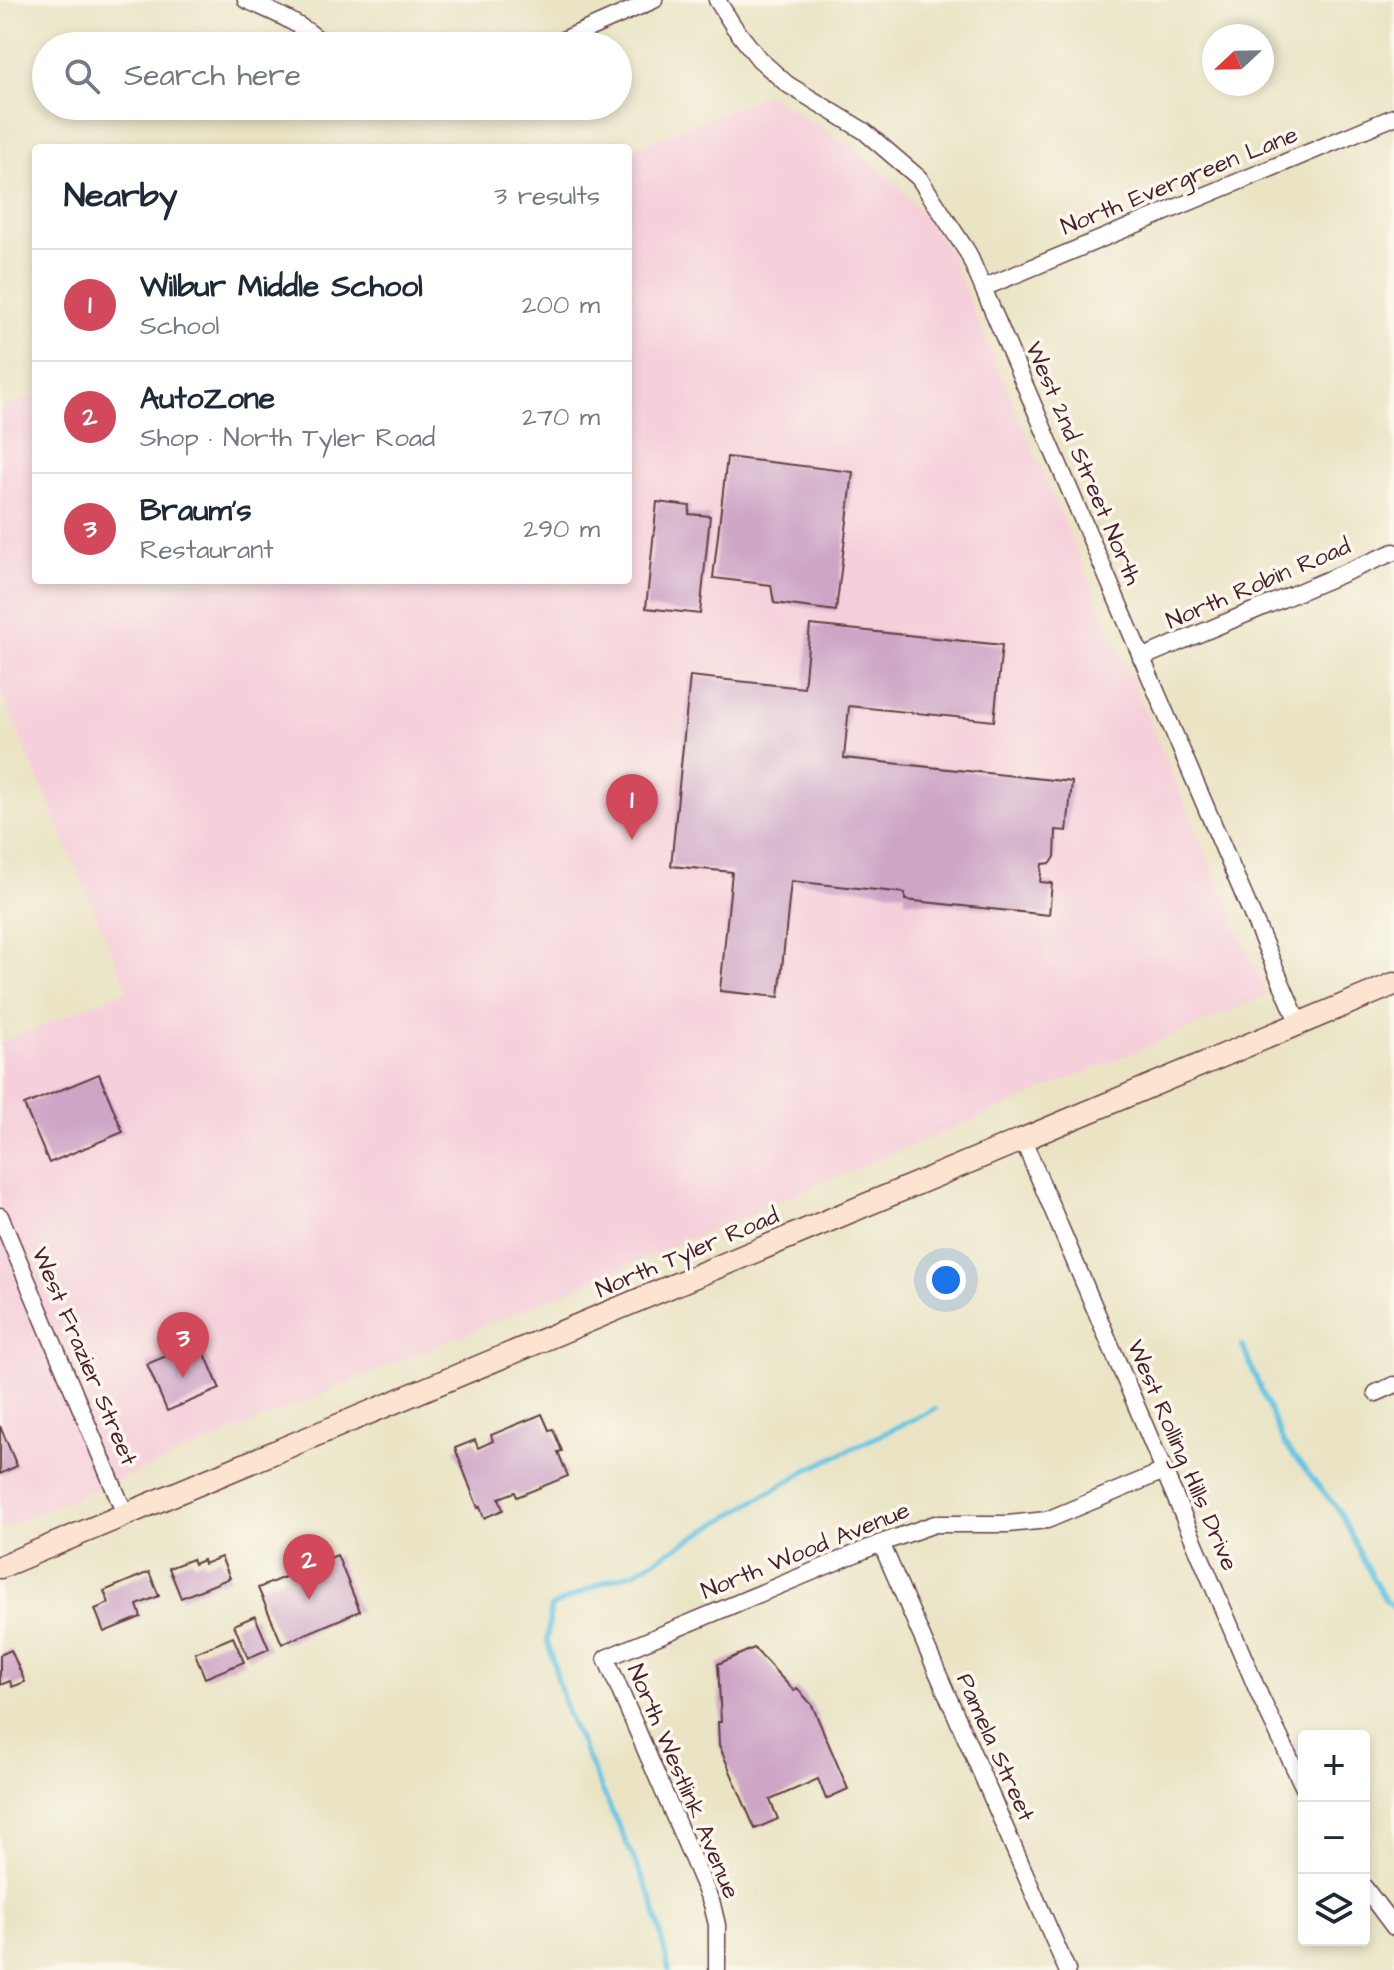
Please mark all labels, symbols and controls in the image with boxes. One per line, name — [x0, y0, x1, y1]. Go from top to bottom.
north arrow — [1202, 24, 1274, 96]
search box — [32, 32, 632, 120]
icon: search — [60, 54, 104, 98]
text: Search here — [124, 55, 301, 97]
street label: North Evergreen Lane — [1056, 118, 1303, 245]
text: Nearby — [64, 172, 178, 220]
text: 3 results — [494, 178, 600, 214]
text: Wilbur Middle School — [140, 266, 423, 308]
text: 1 — [88, 287, 92, 323]
text: 200 m — [522, 287, 600, 323]
text: School — [140, 308, 219, 344]
street label: West 2nd Street North — [1016, 336, 1150, 591]
text: AutoZone — [140, 378, 275, 420]
text: 2 — [83, 399, 97, 435]
text: 270 m — [522, 399, 600, 435]
text: Shop · North Tyler Road — [140, 420, 435, 456]
text: Braum's — [140, 490, 252, 532]
text: 3 — [83, 511, 97, 547]
text: 290 m — [523, 511, 600, 547]
street label: North Robin Road — [1161, 530, 1356, 638]
text: Restaurant — [140, 532, 274, 568]
pin: 1 — [606, 774, 658, 840]
street label: North Tyler Road — [591, 1199, 785, 1308]
street label: West Frazier Street — [23, 1242, 146, 1471]
your location — [926, 1260, 966, 1300]
pin: 3 — [157, 1312, 209, 1378]
street label: West Rolling Hills Drive — [1117, 1335, 1246, 1577]
street label: North Wood Avenue — [696, 1493, 915, 1608]
pin: 2 — [283, 1534, 335, 1600]
street label: North Westlink Avenue — [618, 1659, 748, 1904]
street label: Pamela Street — [947, 1668, 1043, 1827]
map controls — [1298, 1730, 1370, 1946]
button: + — [1298, 1730, 1370, 1802]
button: − — [1298, 1802, 1370, 1874]
button: layers — [1298, 1874, 1370, 1946]

